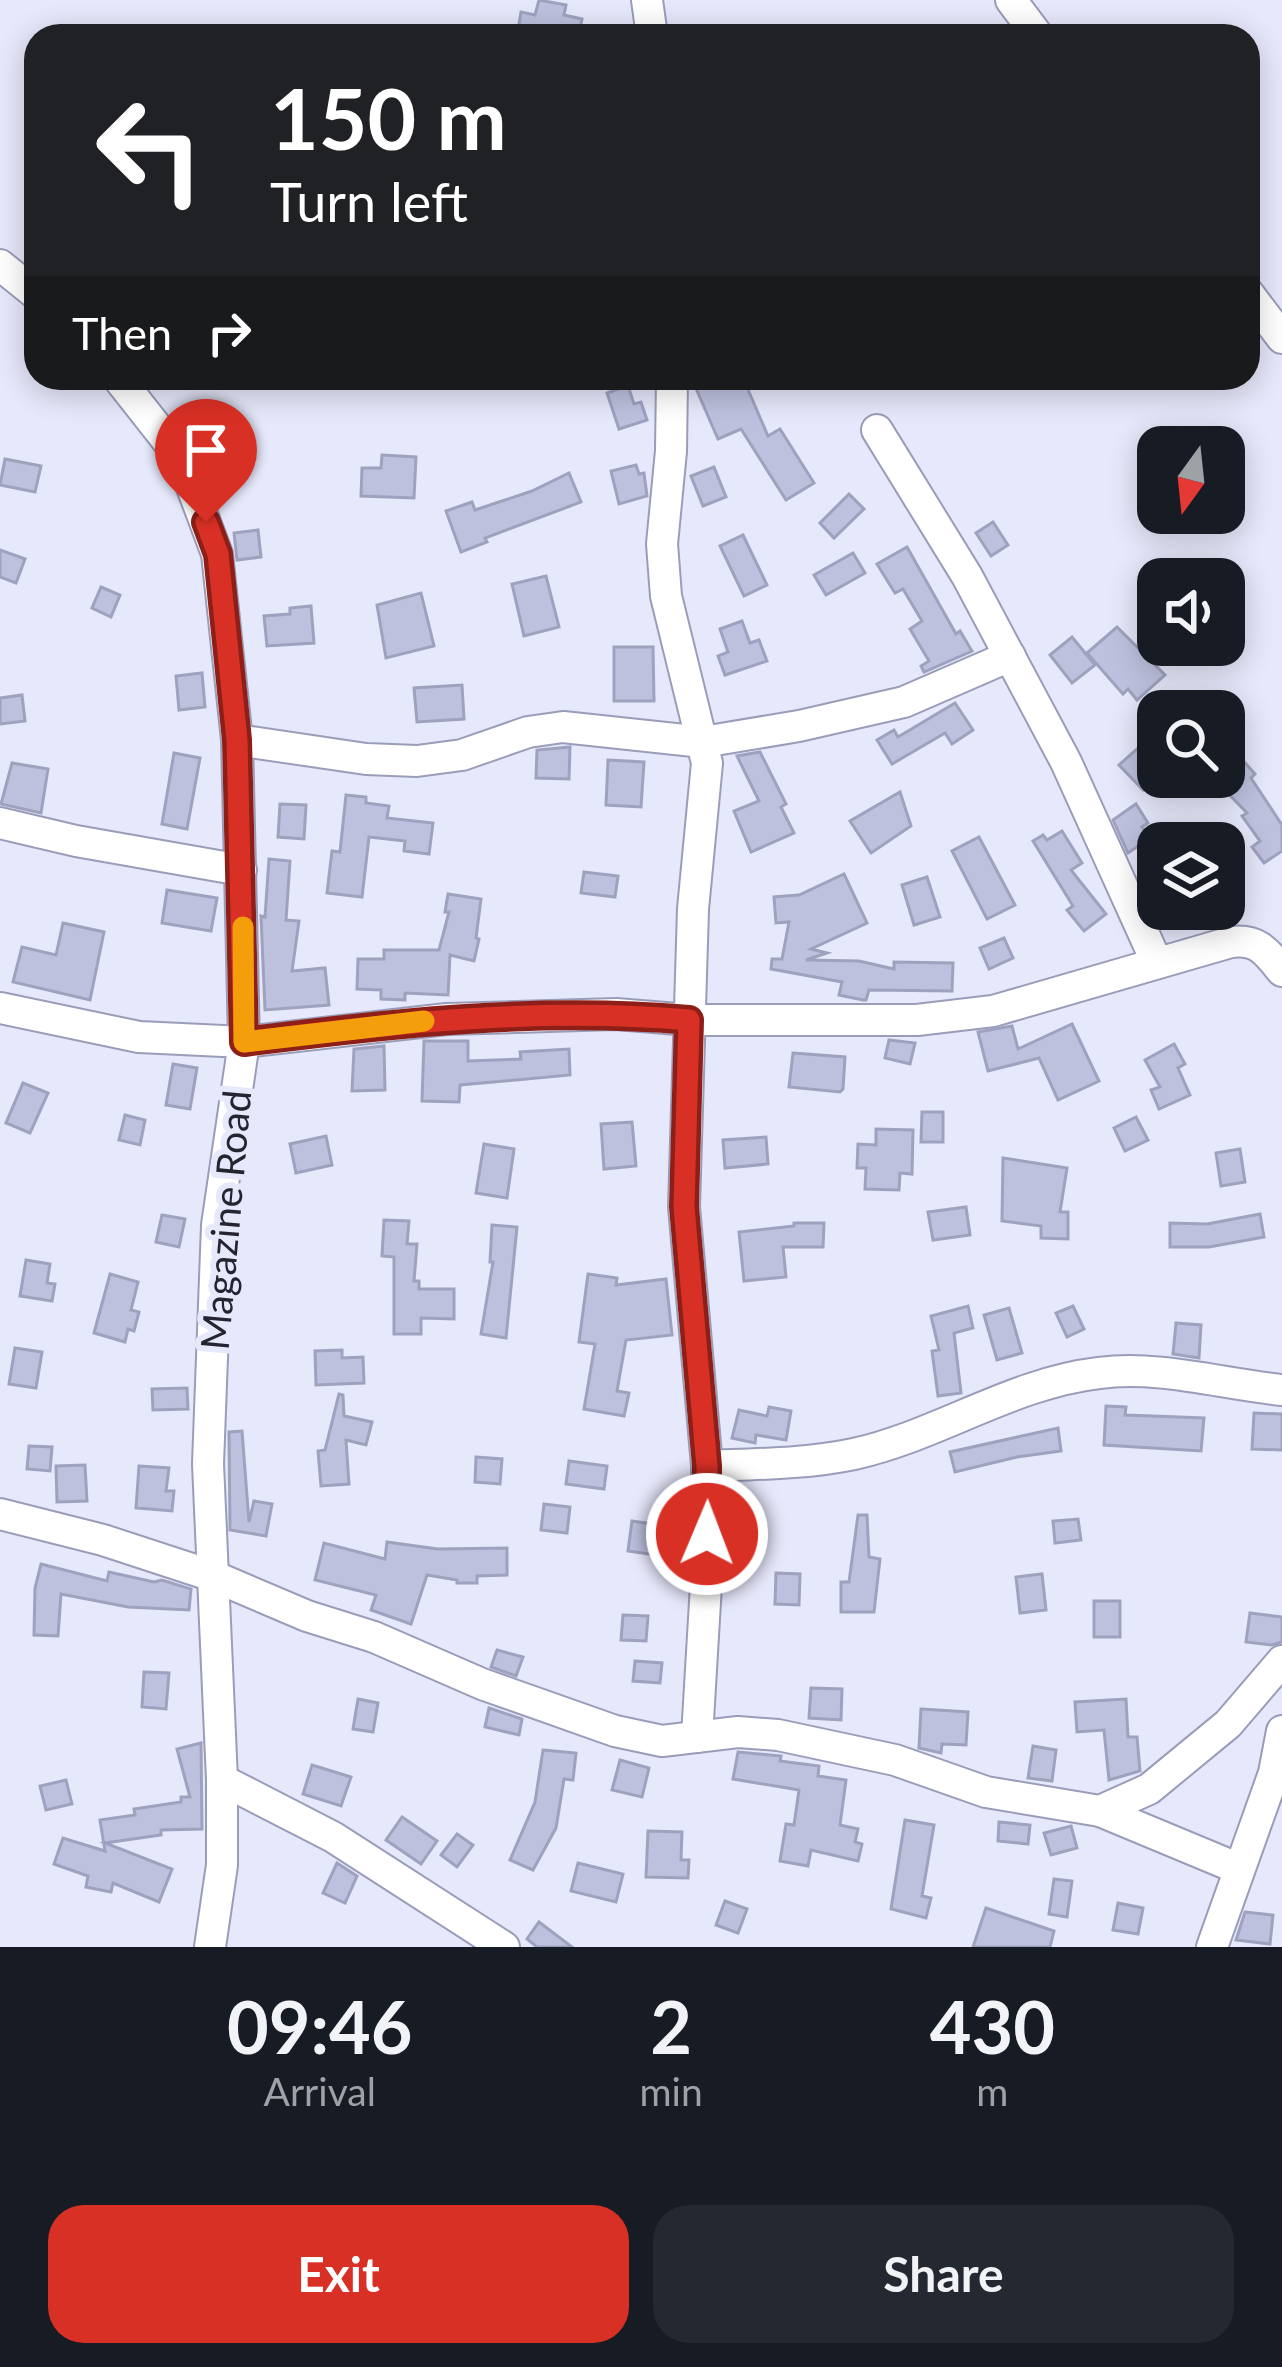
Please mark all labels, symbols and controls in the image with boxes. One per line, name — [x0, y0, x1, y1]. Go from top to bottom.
text: 150 m — [270, 67, 507, 168]
icon: left — [72, 72, 228, 228]
text: Turn left — [270, 169, 468, 234]
icon: right — [196, 300, 262, 366]
text: Then — [72, 306, 172, 360]
pin — [155, 399, 257, 522]
icon: arrive — [173, 417, 239, 483]
north arrow — [1137, 426, 1245, 534]
map controls — [1137, 426, 1245, 930]
button: sound — [1137, 558, 1245, 666]
button: search — [1137, 690, 1245, 798]
button: layers — [1137, 822, 1245, 930]
street label: Magazine Road — [191, 1088, 259, 1352]
position arrow — [644, 1471, 770, 1597]
text: 09:46 — [227, 1983, 413, 2069]
text: 2 — [650, 1983, 692, 2069]
text: 430 — [930, 1983, 1055, 2069]
text: Arrival — [264, 2068, 376, 2114]
text: min — [640, 2068, 703, 2114]
text: m — [976, 2068, 1008, 2114]
button: Exit — [48, 2205, 629, 2343]
button: Share — [653, 2205, 1234, 2343]

